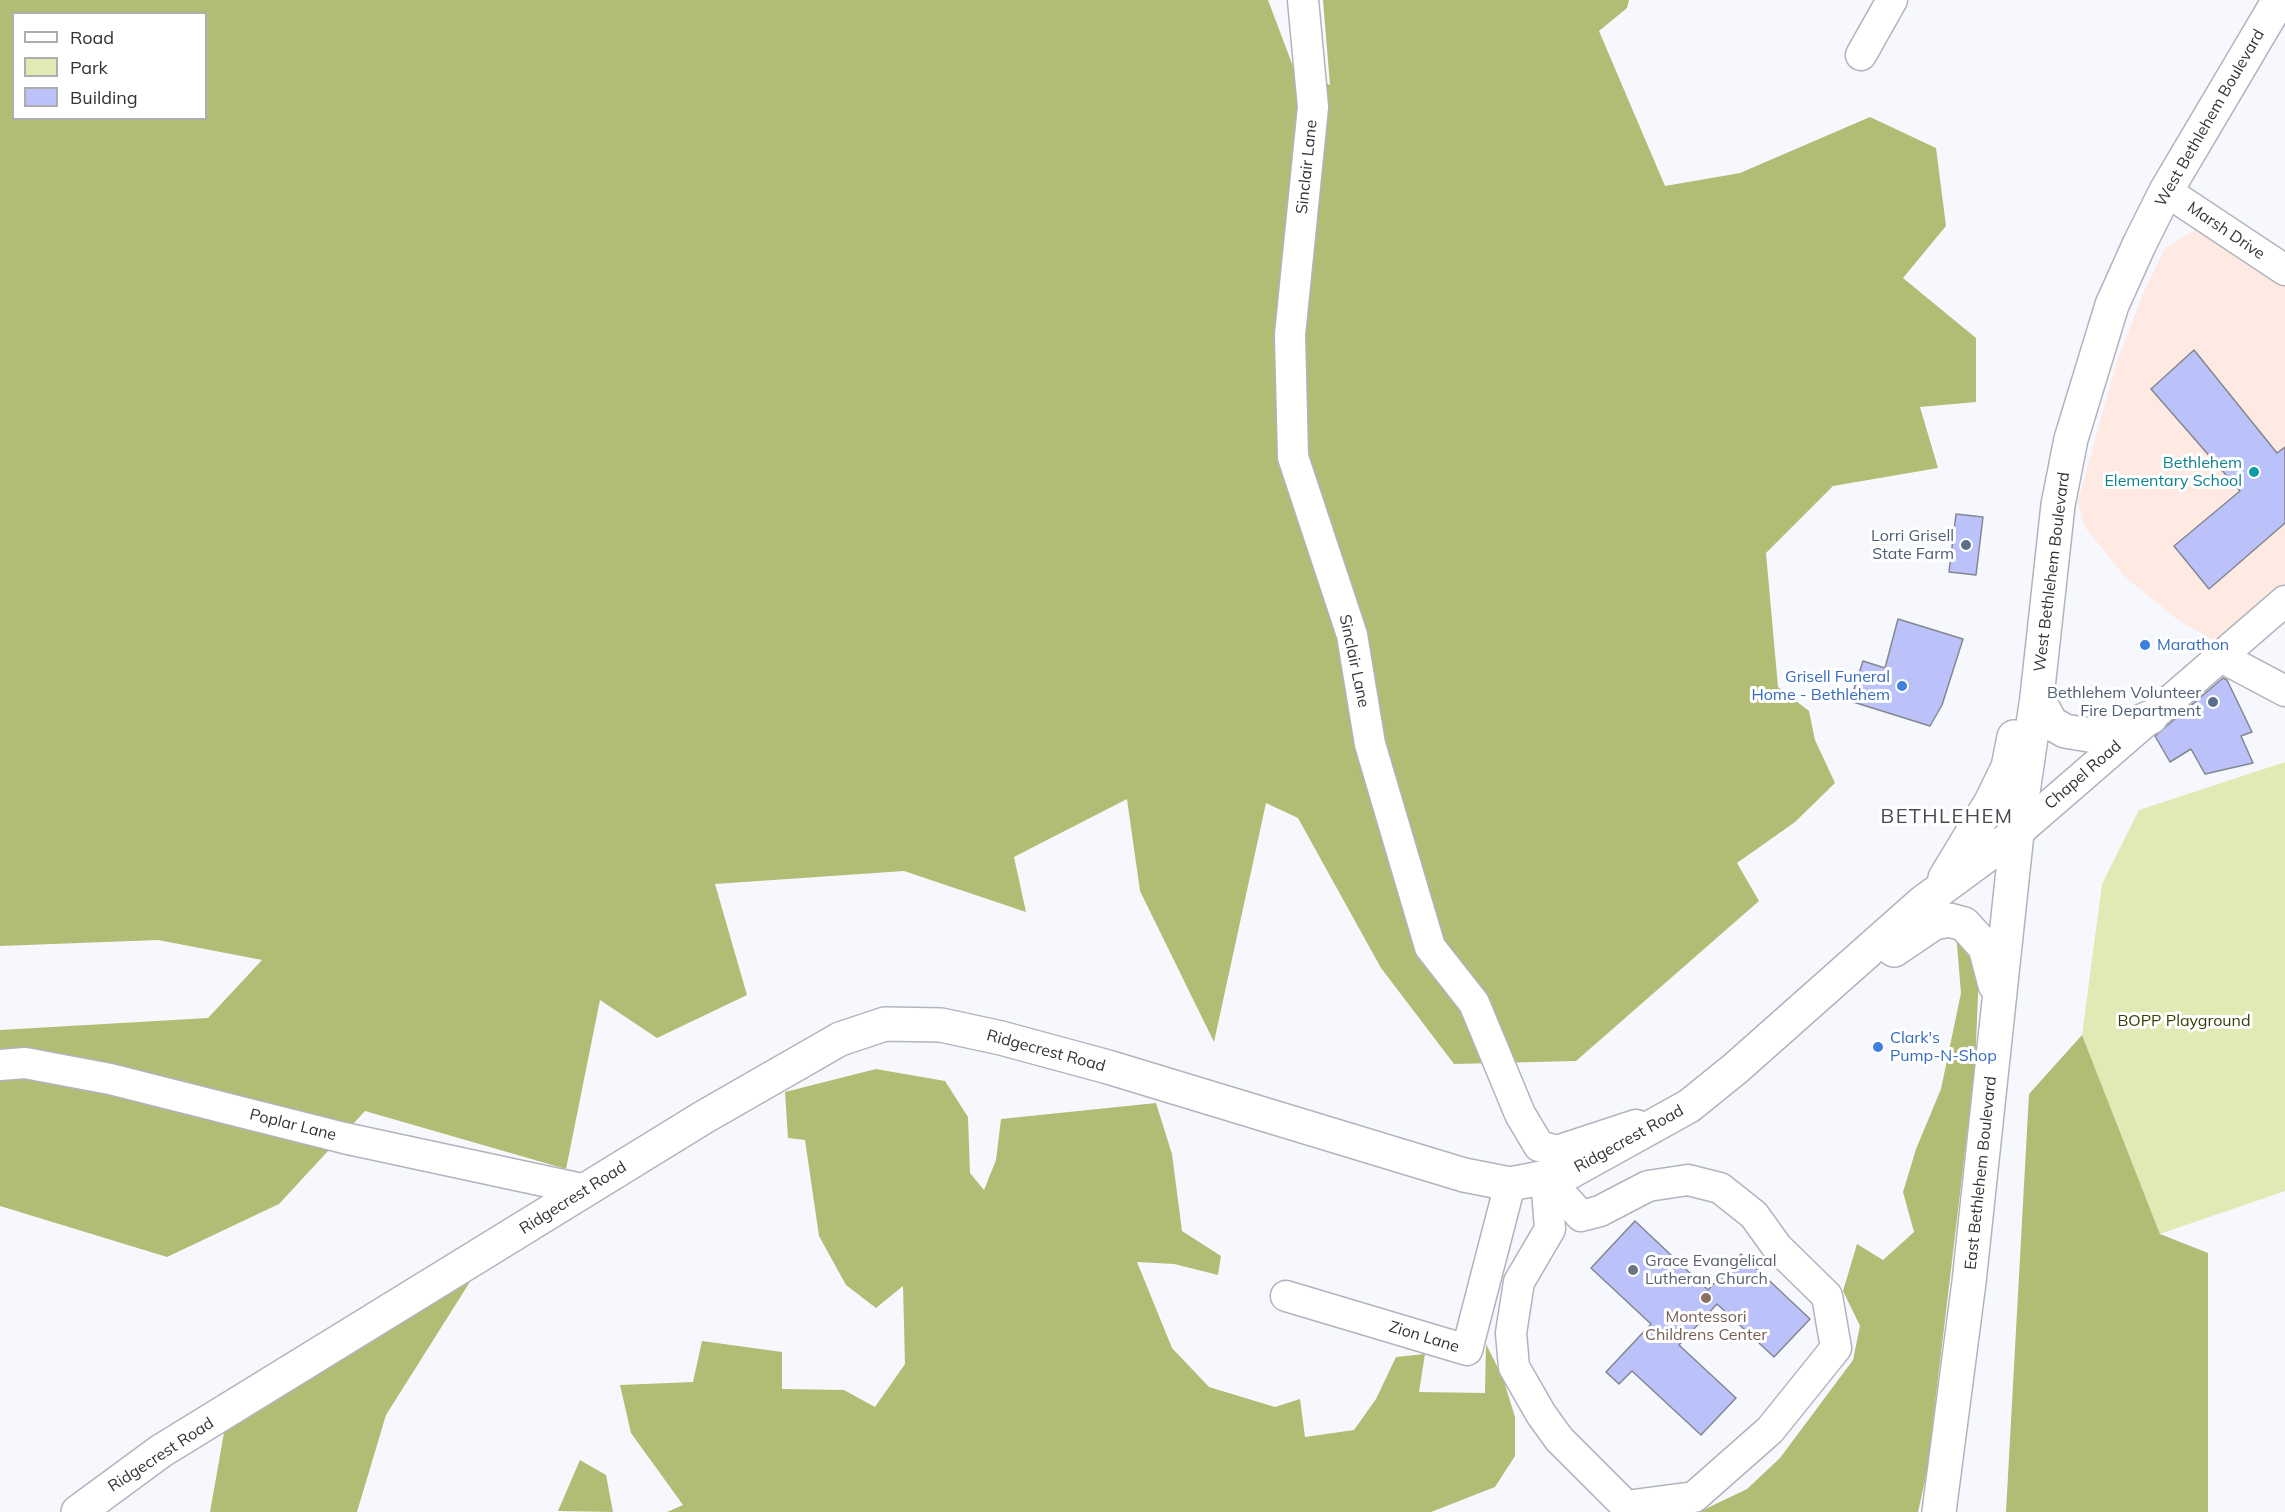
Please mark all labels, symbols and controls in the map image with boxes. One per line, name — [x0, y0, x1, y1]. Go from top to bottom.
legend — [12, 12, 207, 120]
text: Road — [70, 26, 114, 49]
street label: West Bethlehem Boulevard — [2151, 26, 2269, 210]
text: Park — [70, 56, 108, 79]
text: Building — [70, 86, 138, 109]
street label: Sinclair Lane — [1293, 119, 1321, 215]
street label: Marsh Drive — [2184, 198, 2268, 264]
place label: Bethlehem Elementary School — [2104, 453, 2242, 491]
marker: Bethlehem Elementary School — [2247, 465, 2261, 479]
street label: West Bethlehem Boulevard — [2030, 471, 2074, 673]
place label: Lorri Grisell State Farm — [1871, 526, 1954, 564]
marker: Lorri Grisell State Farm — [1959, 538, 1973, 552]
street label: Sinclair Lane — [1335, 613, 1373, 709]
place label: Marathon — [2157, 635, 2229, 655]
marker: Marathon — [2138, 638, 2152, 652]
place label: Grisell Funeral Home - Bethlehem — [1751, 667, 1890, 705]
marker: Grisell Funeral Home - Bethlehem — [1895, 679, 1909, 693]
place label: Bethlehem Volunteer Fire Department — [2047, 683, 2201, 721]
marker: Bethlehem Volunteer Fire Department — [2206, 695, 2220, 709]
street label: Chapel Road — [2041, 736, 2125, 814]
district label: BETHLEHEM — [1881, 805, 2013, 829]
park label: BOPP Playground — [2117, 1011, 2251, 1031]
street label: Ridgecrest Road — [985, 1026, 1107, 1076]
place label: Clark's Pump-N-Shop — [1890, 1028, 1997, 1066]
marker: Clark's Pump-N-Shop — [1871, 1040, 1885, 1054]
street label: East Bethlehem Boulevard — [1961, 1075, 2001, 1271]
street label: Ridgecrest Road — [1571, 1101, 1687, 1177]
street label: Poplar Lane — [248, 1105, 338, 1145]
street label: Ridgecrest Road — [516, 1158, 630, 1238]
place label: Grace Evangelical Lutheran Church — [1645, 1251, 1776, 1289]
marker: Grace Evangelical Lutheran Church — [1626, 1263, 1640, 1277]
marker: Montessori Childrens Center — [1699, 1291, 1713, 1305]
place label: Montessori Childrens Center — [1645, 1307, 1767, 1345]
street label: Zion Lane — [1387, 1317, 1461, 1357]
street label: Ridgecrest Road — [105, 1414, 217, 1496]

